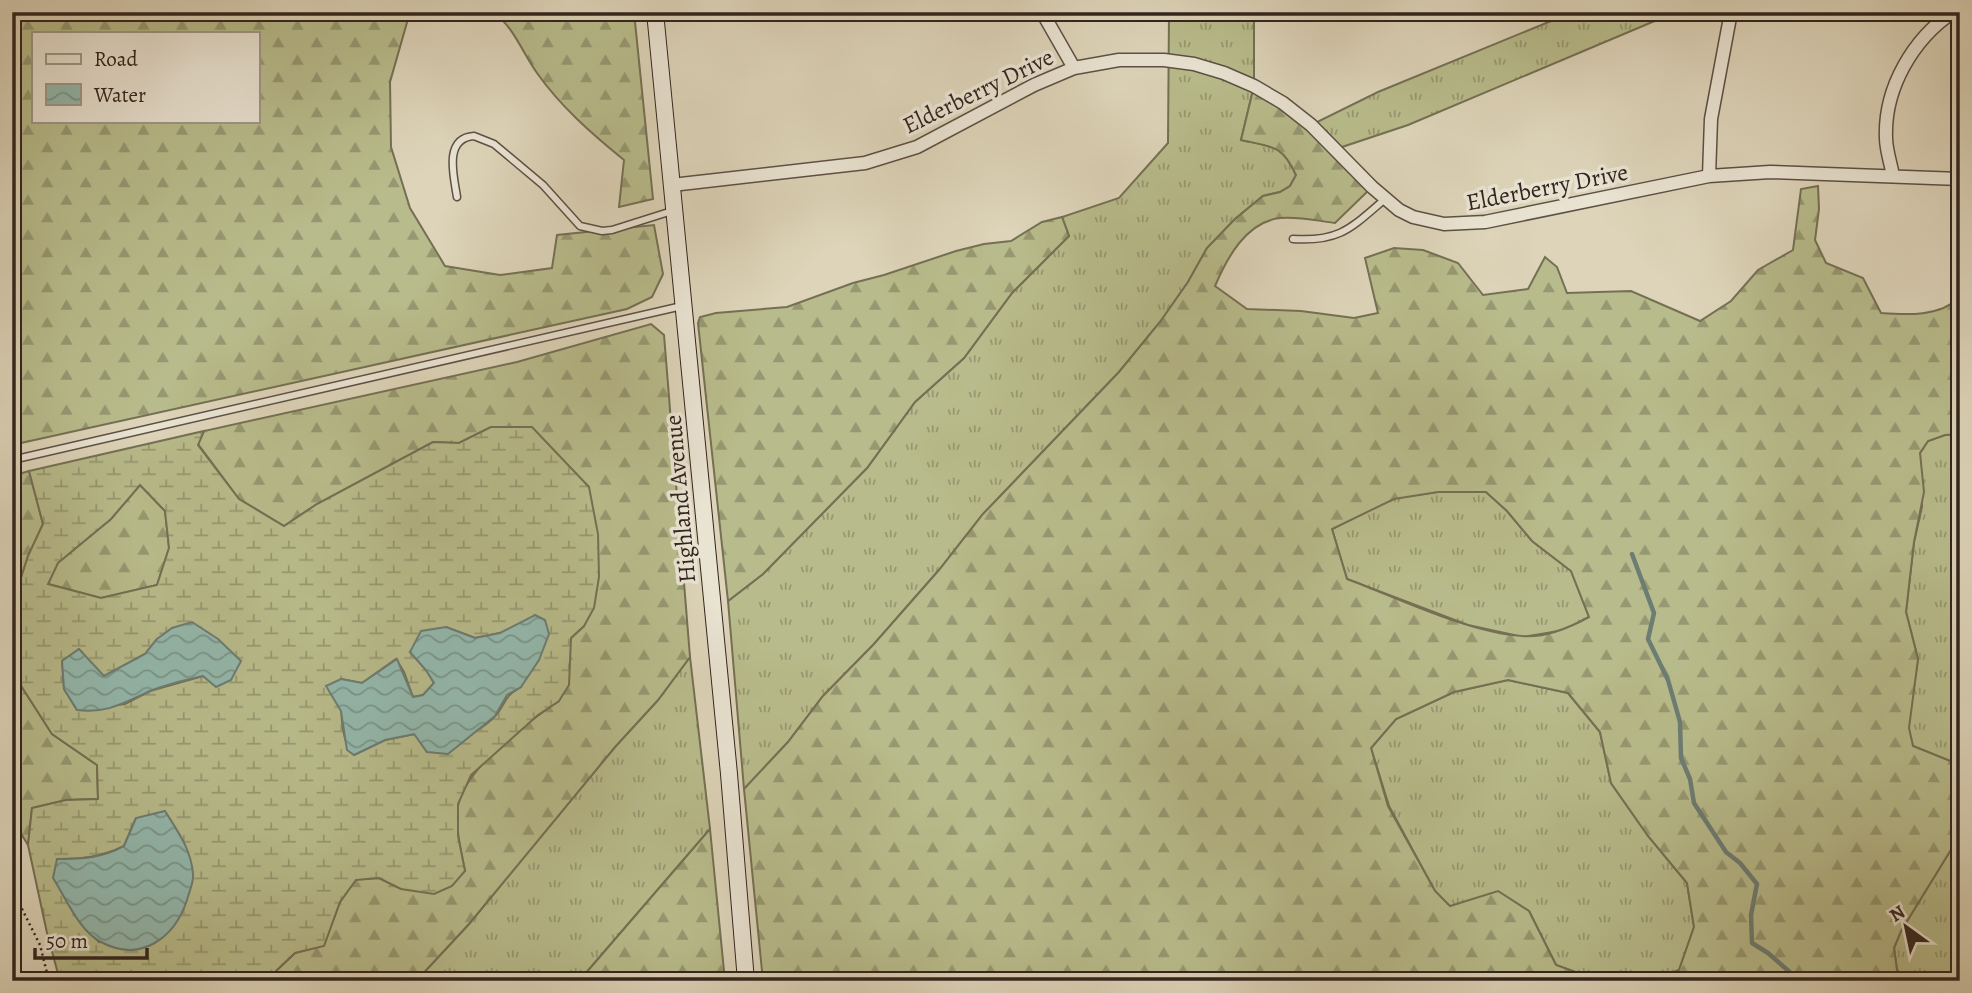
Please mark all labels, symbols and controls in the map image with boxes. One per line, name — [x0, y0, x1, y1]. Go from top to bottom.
legend — [32, 32, 259, 122]
street label: Elderberry Drive — [897, 41, 1059, 141]
text: Road — [94, 45, 138, 73]
text: Water — [93, 81, 146, 109]
street label: Elderberry Drive — [1463, 156, 1631, 218]
street label: Highland Avenue — [657, 414, 703, 584]
north arrow — [1870, 892, 1940, 962]
text: N — [1884, 899, 1910, 928]
scale bar — [35, 916, 147, 960]
text: 50 m — [46, 927, 88, 955]

